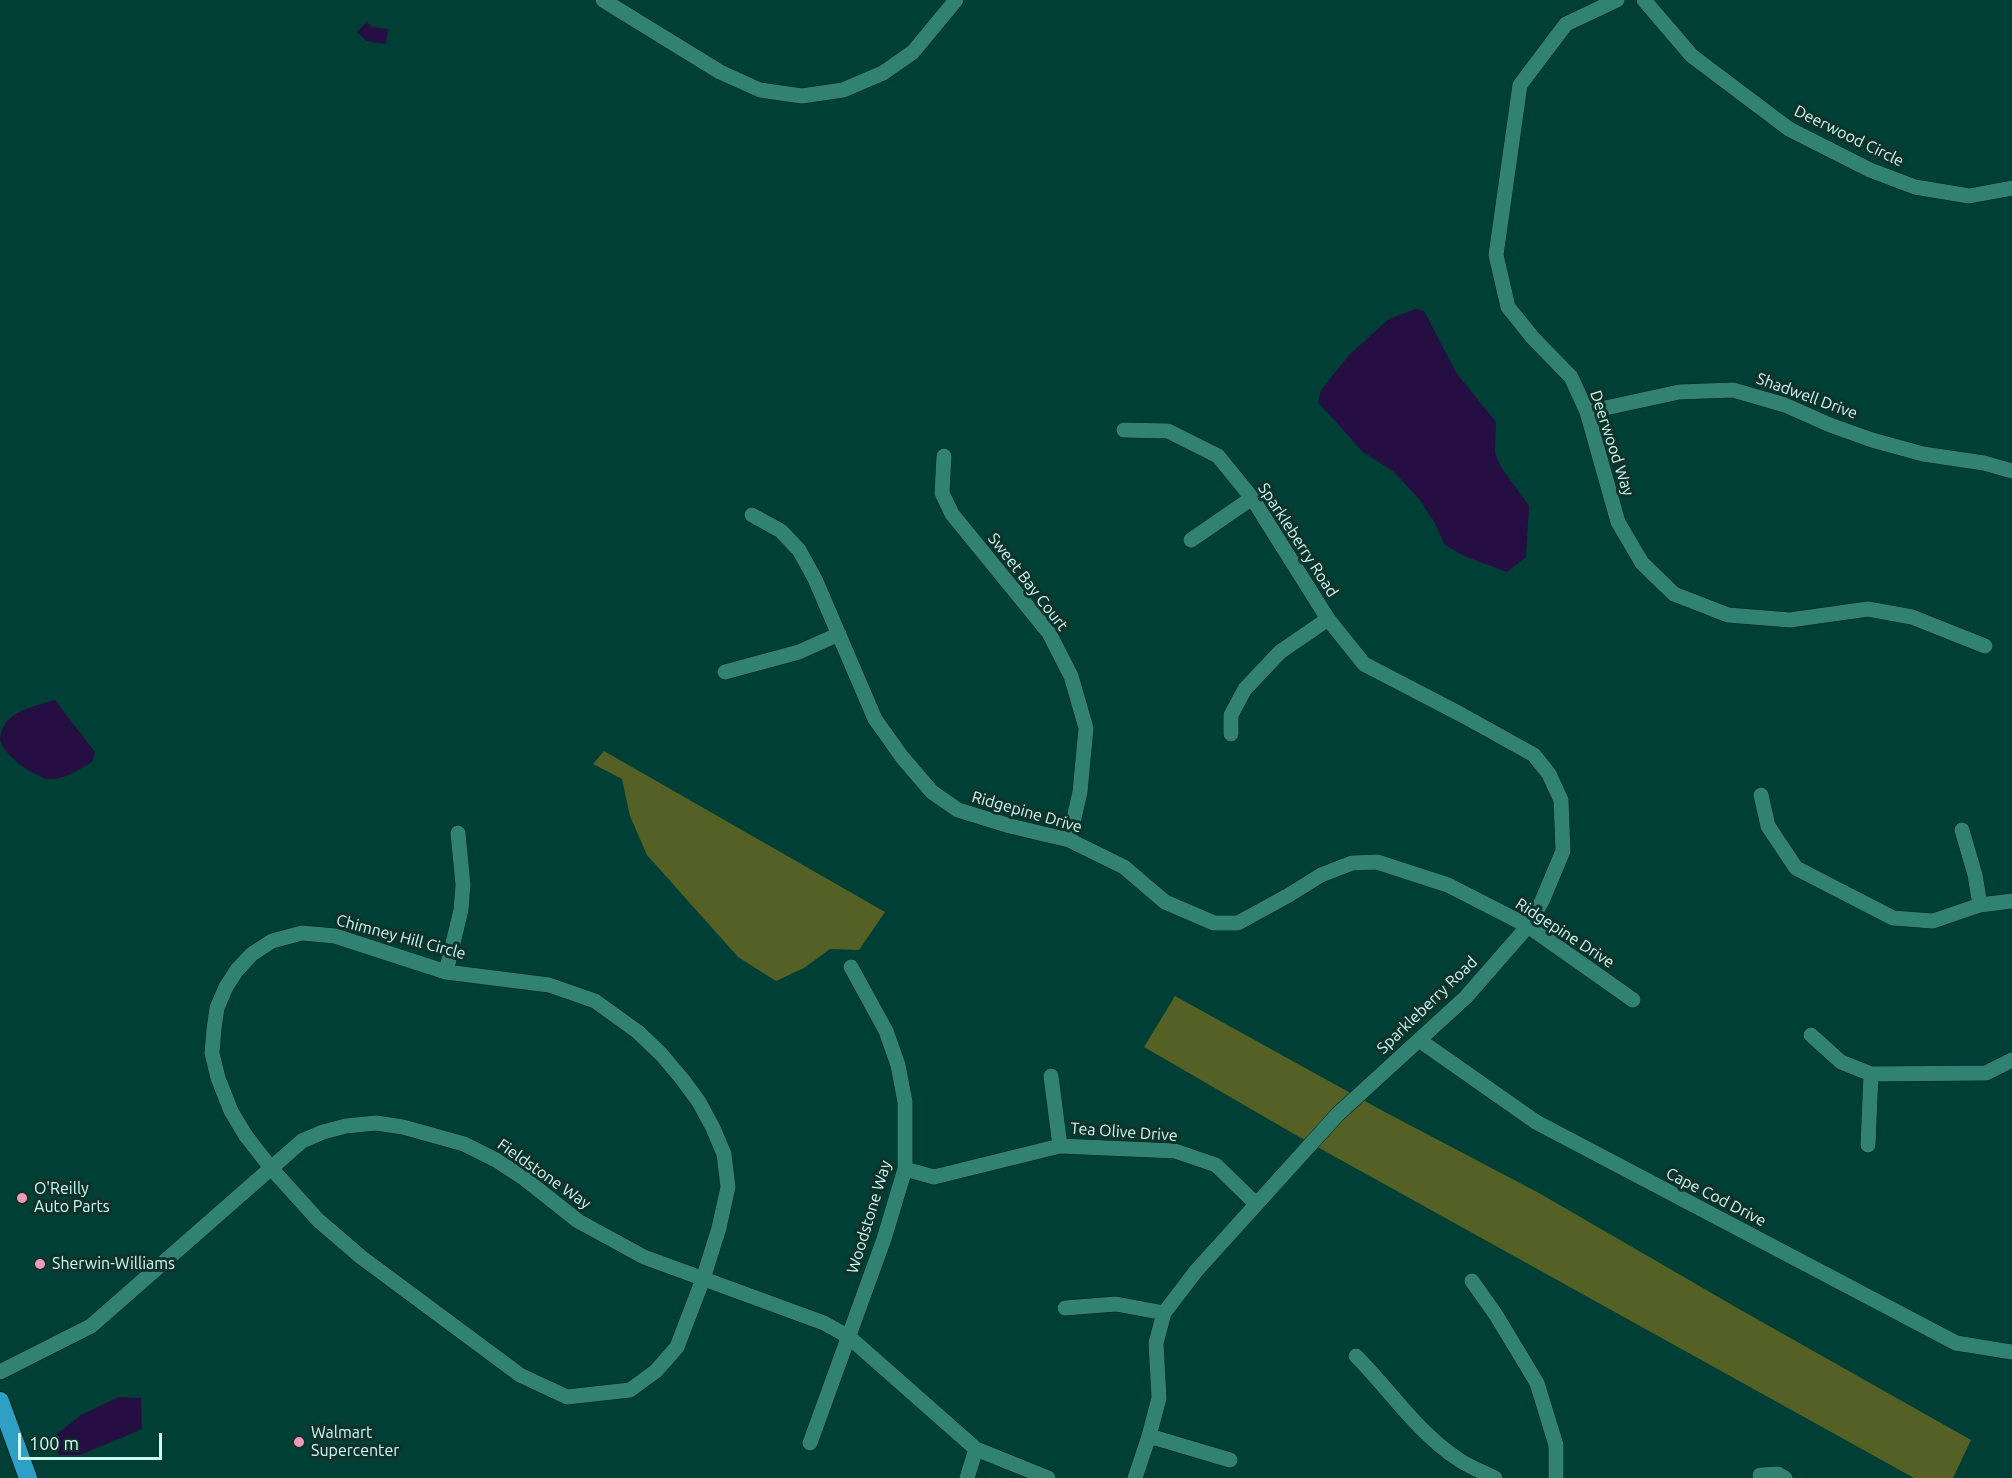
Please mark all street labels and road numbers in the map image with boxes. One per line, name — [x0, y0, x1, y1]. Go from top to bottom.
street label: Deerwood Circle — [1791, 101, 1907, 171]
street label: Shadwell Drive — [1754, 369, 1860, 423]
street label: Deerwood Way — [1586, 388, 1638, 498]
street label: Sparkleberry Road — [1254, 479, 1342, 601]
street label: Sweet Bay Court — [984, 529, 1072, 635]
street label: Ridgepine Drive — [970, 787, 1084, 837]
street label: Ridgepine Drive — [1512, 894, 1618, 972]
street label: Chimney Hill Circle — [334, 910, 468, 964]
street label: Sparkleberry Road — [1373, 952, 1481, 1058]
street label: Tea Olive Drive — [1070, 1119, 1178, 1145]
street label: Fieldstone Way — [494, 1135, 594, 1213]
street label: Woodstone Way — [843, 1158, 895, 1276]
street label: Cape Cod Drive — [1663, 1163, 1769, 1231]

